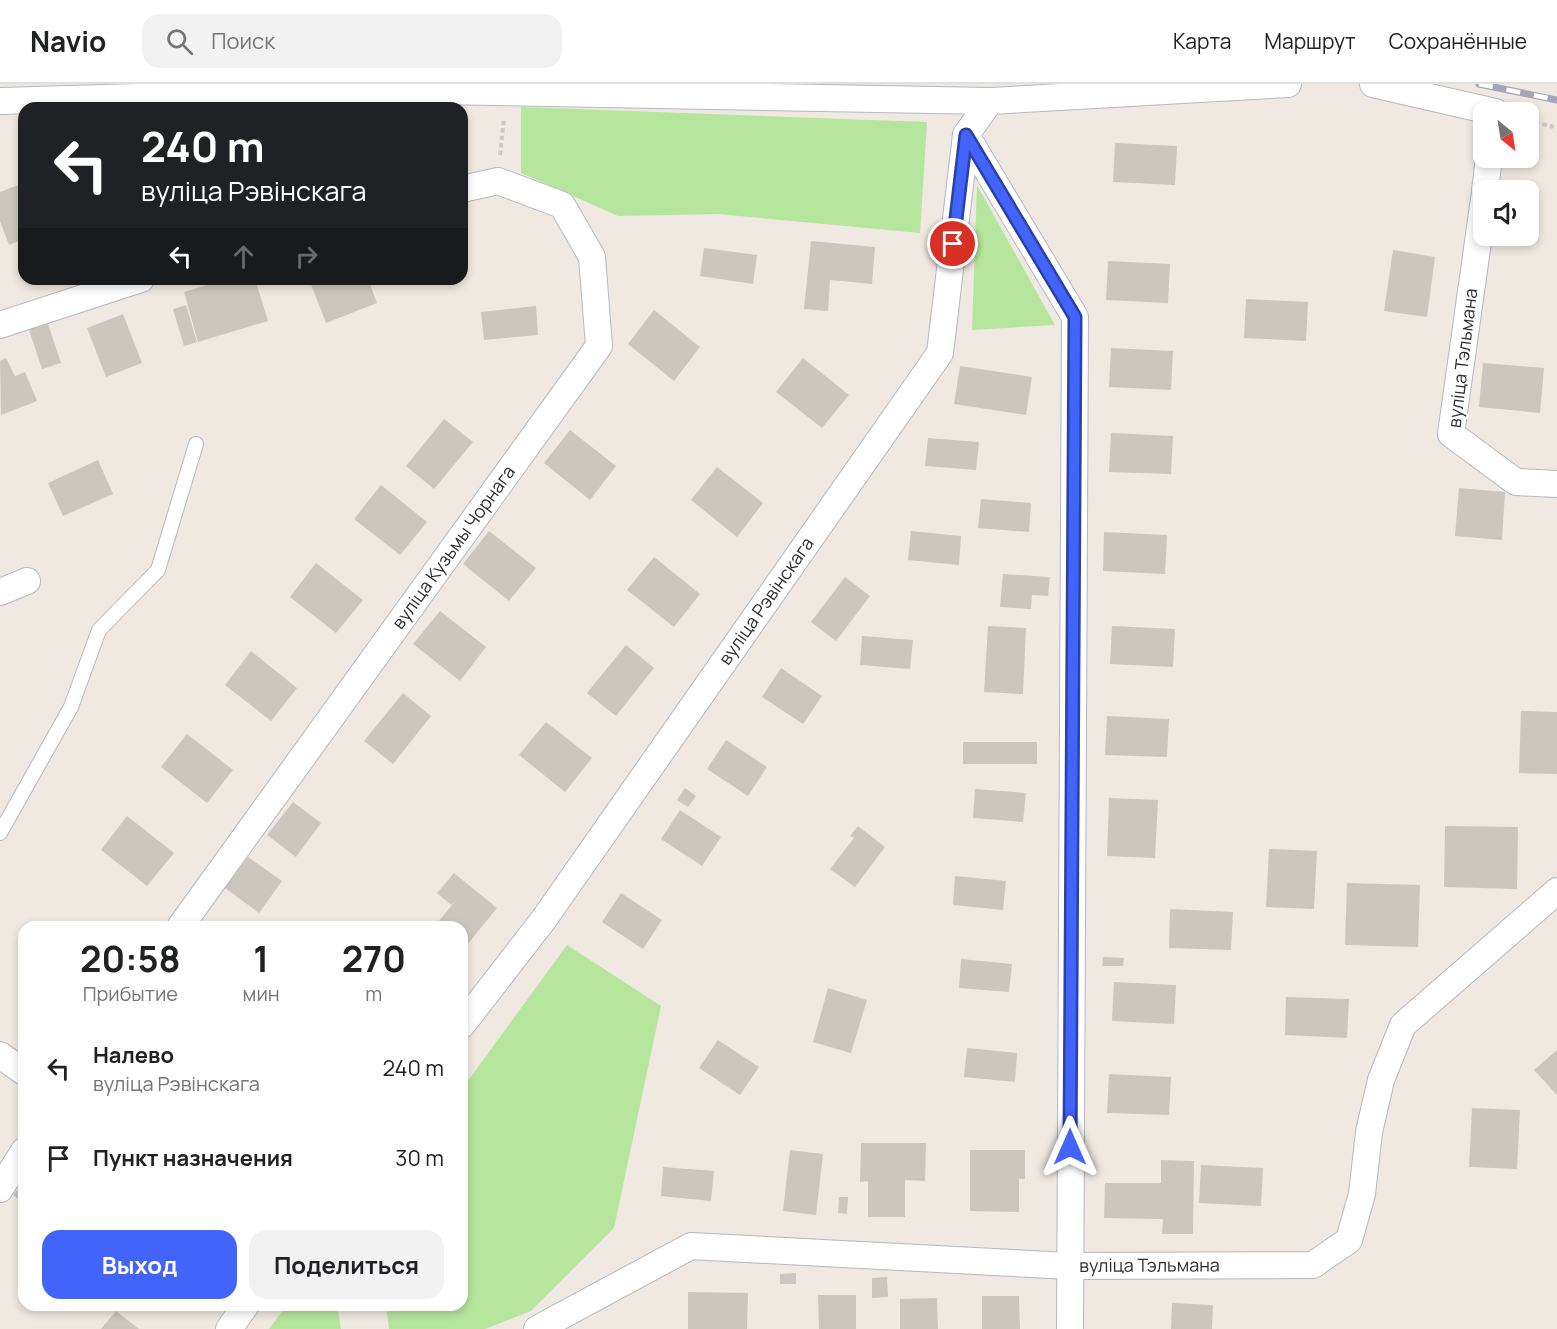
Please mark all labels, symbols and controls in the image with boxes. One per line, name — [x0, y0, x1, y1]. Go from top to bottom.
search box — [142, 14, 562, 68]
text: Navio — [30, 22, 106, 60]
icon: search — [163, 25, 196, 58]
text: Поиск — [211, 26, 275, 56]
text: Карта — [1173, 27, 1231, 55]
text: Маршрут — [1264, 27, 1356, 55]
text: Сохранённые — [1389, 27, 1527, 55]
north arrow — [1473, 102, 1539, 168]
map controls — [1473, 102, 1539, 246]
text: 240 m — [141, 117, 265, 175]
icon: left — [42, 126, 120, 204]
text: вуліца Рэвінскага — [141, 172, 366, 209]
button: sound — [1473, 180, 1539, 246]
pin — [927, 218, 978, 269]
icon: arrive — [936, 227, 969, 260]
icon: left — [164, 240, 197, 273]
icon: ahead — [227, 240, 260, 273]
icon: right — [290, 240, 323, 273]
street label: вуліца Тэльмана — [1442, 287, 1482, 429]
street label: вуліца Кузьмы Чорнага — [386, 460, 520, 633]
street label: вуліца Рэвінскага — [713, 532, 819, 669]
text: 20:58 — [80, 934, 181, 983]
text: 1 — [253, 934, 269, 983]
text: 270 — [342, 934, 406, 983]
text: Прибытие — [83, 980, 178, 1007]
text: мин — [243, 980, 280, 1007]
text: m — [365, 980, 382, 1007]
text: Налево — [93, 1040, 174, 1070]
icon: left — [42, 1052, 75, 1085]
text: 240 m — [382, 1053, 444, 1083]
text: вуліца Рэвінскага — [93, 1070, 260, 1097]
position arrow — [1038, 1115, 1102, 1179]
icon: arrive — [42, 1142, 75, 1175]
text: Пункт назначения — [93, 1143, 293, 1173]
text: 30 m — [395, 1143, 444, 1173]
button: Выход — [42, 1230, 237, 1299]
button: Поделиться — [249, 1230, 444, 1299]
street label: вуліца Тэльмана — [1079, 1252, 1220, 1277]

